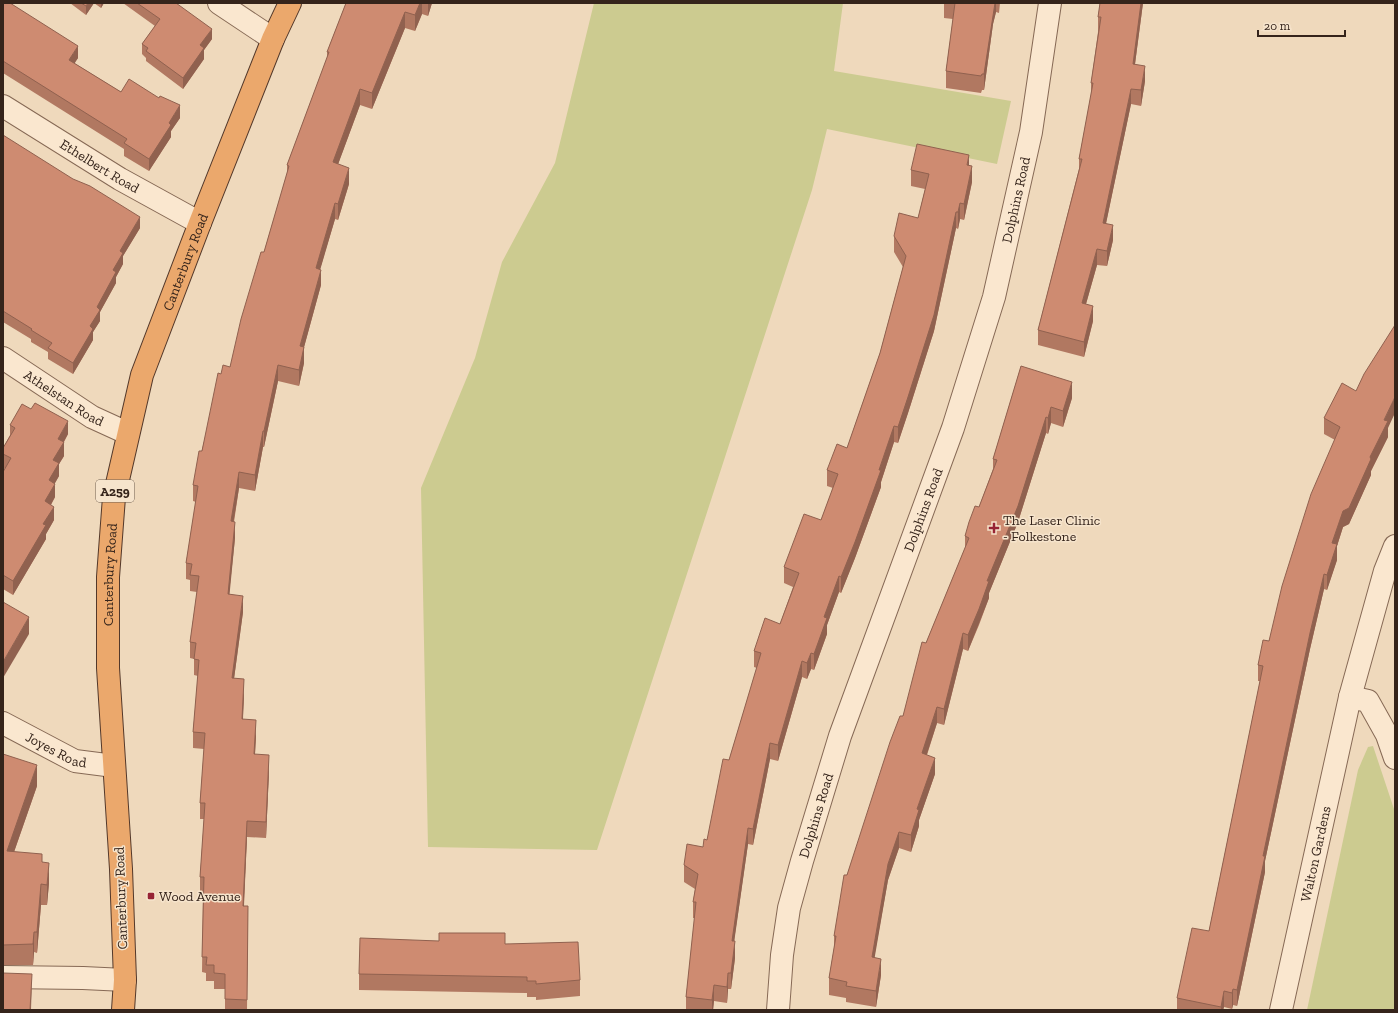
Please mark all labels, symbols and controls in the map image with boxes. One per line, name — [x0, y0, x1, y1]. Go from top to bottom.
scale bar — [1258, 12, 1345, 38]
text: 20 m — [1264, 19, 1291, 33]
street label: Ethelbert Road — [57, 135, 143, 197]
street label: Dolphins Road — [998, 155, 1034, 245]
street label: Canterbury Road — [159, 210, 212, 313]
street label: Athelstan Road — [21, 366, 107, 430]
street label: Dolphins Road — [900, 465, 946, 554]
road number: A259 — [96, 480, 134, 502]
place label: The Laser Clinic - Folkestone — [1003, 512, 1100, 545]
street label: Canterbury Road — [100, 522, 121, 626]
marker: The Laser Clinic - Folkestone — [988, 522, 1000, 534]
street label: Joyes Road — [23, 728, 88, 771]
street label: Dolphins Road — [795, 771, 837, 860]
street label: Walton Gardens — [1297, 804, 1334, 903]
street label: Canterbury Road — [111, 846, 131, 950]
place label: Wood Avenue — [159, 888, 241, 905]
marker: Wood Avenue — [146, 891, 156, 901]

